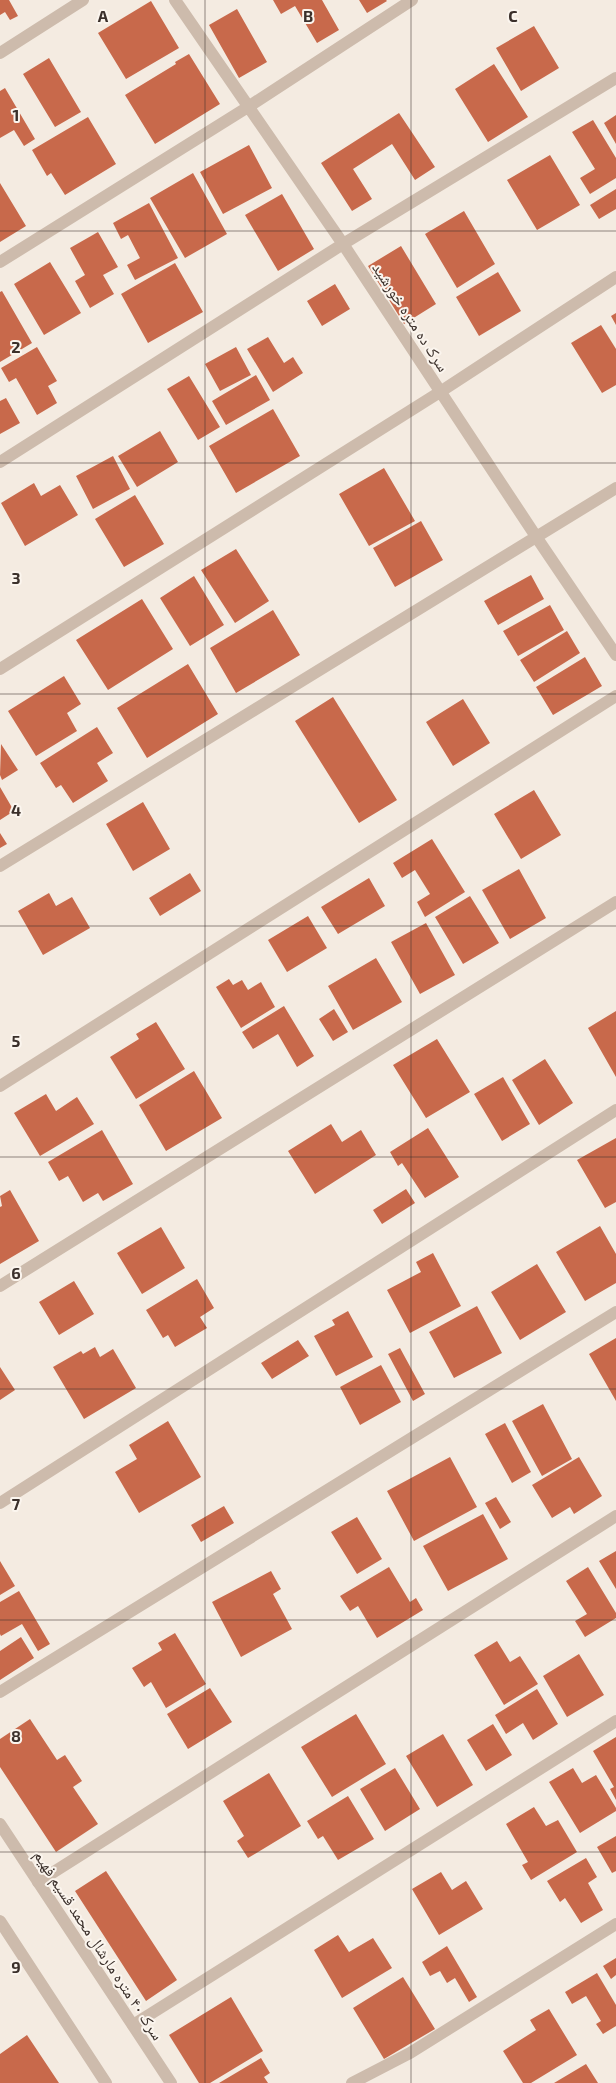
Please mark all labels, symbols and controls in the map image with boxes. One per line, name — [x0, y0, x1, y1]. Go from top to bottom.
text: A — [98, 6, 109, 25]
text: B — [303, 6, 313, 25]
text: C — [508, 6, 518, 25]
text: 1 — [13, 105, 19, 124]
street label: سرک ده متره خورشید — [368, 259, 454, 375]
text: 2 — [11, 337, 21, 356]
text: 3 — [11, 568, 21, 587]
text: 4 — [11, 800, 21, 819]
text: 5 — [12, 1031, 21, 1050]
text: 6 — [11, 1263, 21, 1282]
text: 7 — [12, 1494, 21, 1513]
text: 8 — [11, 1726, 21, 1745]
street label: سرک ۴۰ متره مارشال محمد قسیم فهیم — [29, 1846, 168, 2044]
text: 9 — [11, 1957, 21, 1976]

